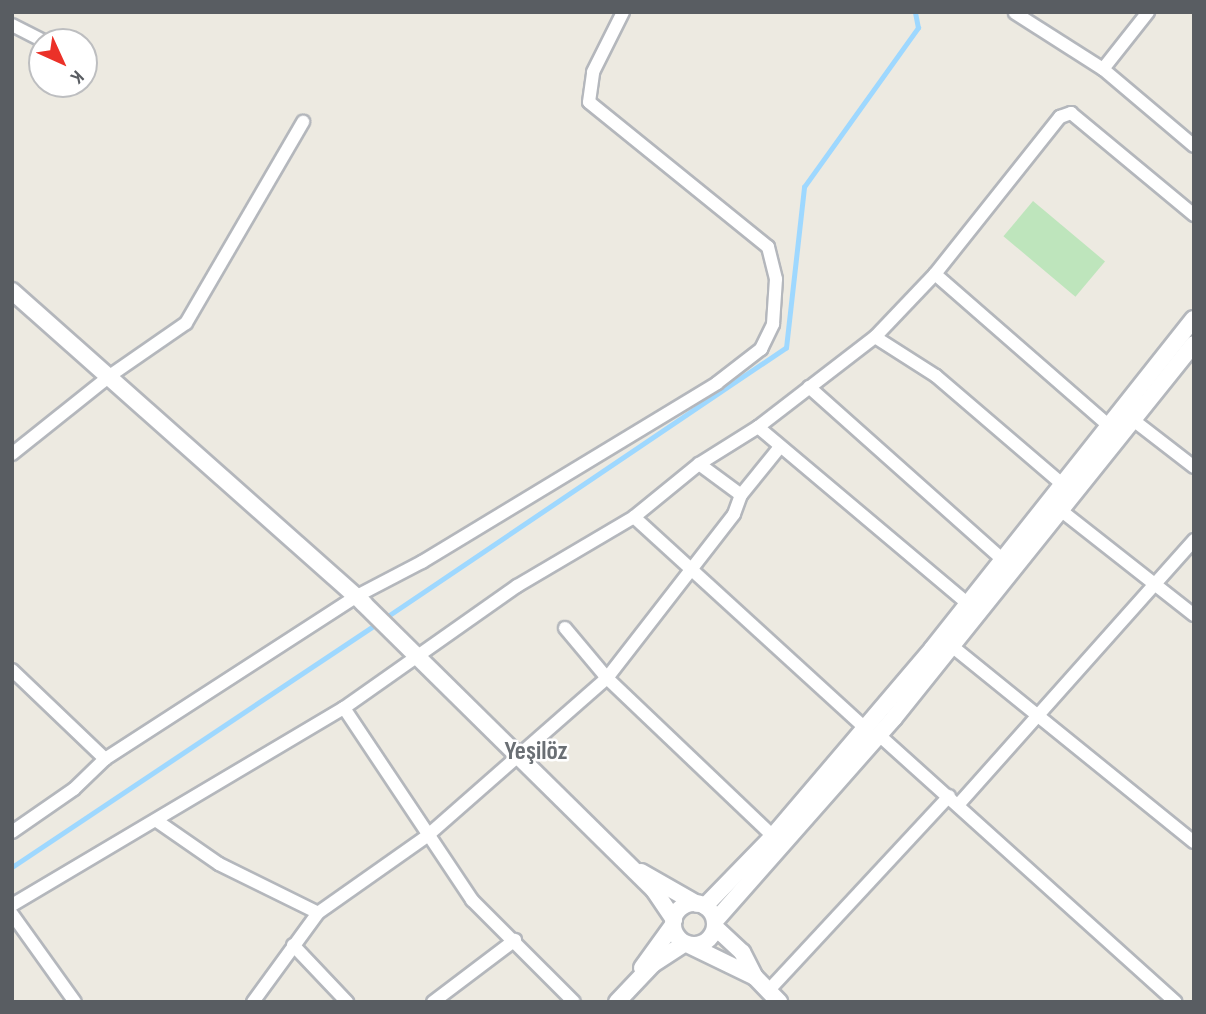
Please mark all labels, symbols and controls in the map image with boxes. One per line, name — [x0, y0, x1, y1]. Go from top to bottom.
north arrow — [28, 28, 98, 98]
text: K — [65, 65, 88, 88]
district label: Yeşilöz — [504, 736, 568, 768]

